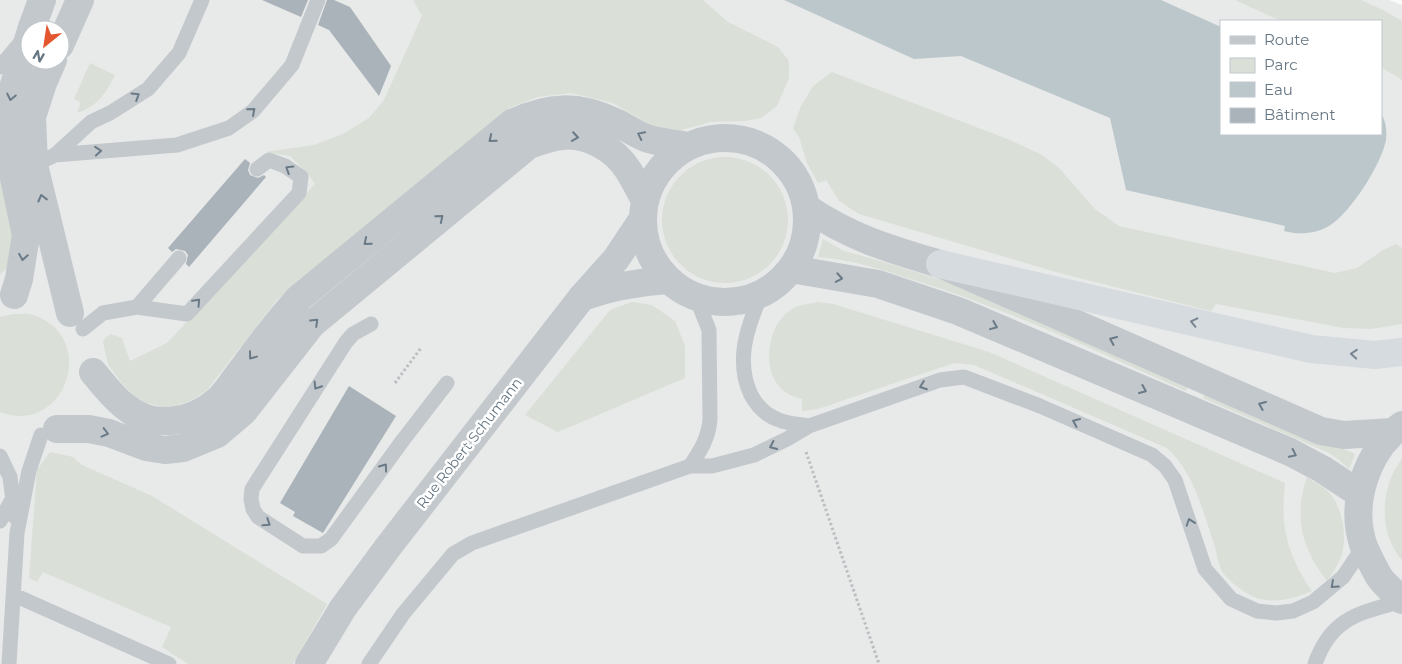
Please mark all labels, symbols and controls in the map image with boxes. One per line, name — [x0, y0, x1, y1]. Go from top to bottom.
north arrow — [20, 20, 70, 70]
legend — [1220, 20, 1382, 135]
text: Route — [1264, 30, 1309, 49]
text: N — [29, 46, 48, 67]
text: Parc — [1264, 55, 1298, 74]
text: Eau — [1264, 80, 1293, 99]
one-way arrow — [6, 93, 17, 101]
one-way arrow — [131, 93, 140, 103]
text: Bâtiment — [1264, 105, 1336, 124]
one-way arrow — [246, 108, 255, 117]
one-way arrow — [571, 131, 579, 142]
one-way arrow — [637, 131, 646, 141]
one-way arrow — [489, 134, 498, 142]
one-way arrow — [94, 146, 102, 157]
one-way arrow — [285, 166, 294, 175]
one-way arrow — [37, 193, 48, 202]
one-way arrow — [434, 214, 443, 223]
one-way arrow — [363, 237, 372, 246]
one-way arrow — [18, 253, 29, 261]
one-way arrow — [835, 272, 844, 282]
one-way arrow — [191, 299, 200, 308]
one-way arrow — [1190, 317, 1199, 328]
one-way arrow — [309, 319, 318, 328]
one-way arrow — [989, 320, 998, 331]
one-way arrow — [1109, 335, 1118, 346]
one-way arrow — [1349, 348, 1357, 359]
one-way arrow — [249, 350, 257, 359]
street label: Rue Robert Schumann — [412, 374, 526, 512]
one-way arrow — [919, 380, 928, 390]
one-way arrow — [314, 381, 324, 390]
one-way arrow — [1138, 384, 1147, 395]
one-way arrow — [1258, 400, 1267, 411]
one-way arrow — [1072, 417, 1081, 428]
one-way arrow — [101, 427, 109, 438]
one-way arrow — [769, 440, 778, 450]
one-way arrow — [1288, 448, 1297, 458]
one-way arrow — [378, 463, 387, 473]
one-way arrow — [261, 517, 271, 526]
one-way arrow — [1186, 519, 1196, 527]
one-way arrow — [1331, 579, 1340, 588]

